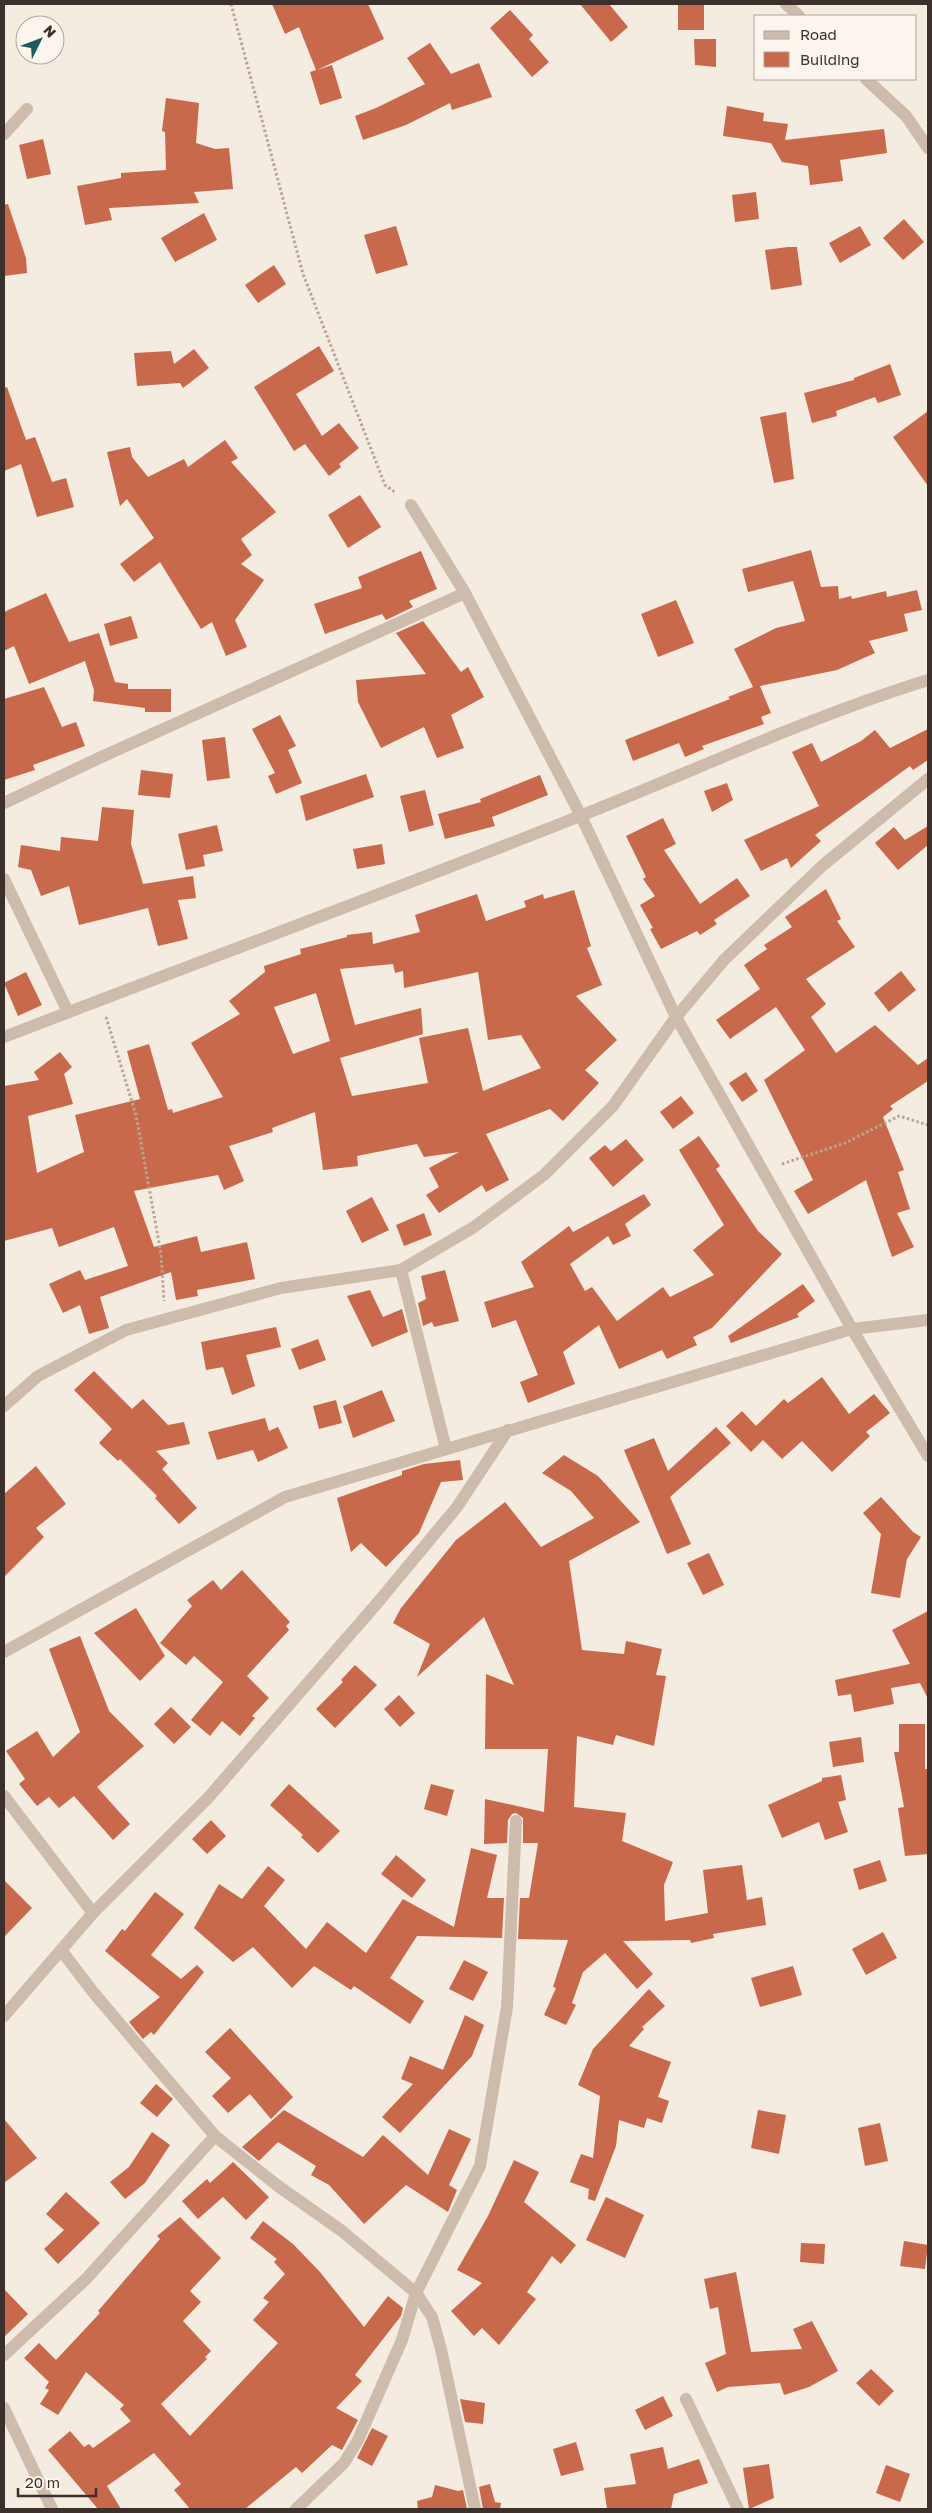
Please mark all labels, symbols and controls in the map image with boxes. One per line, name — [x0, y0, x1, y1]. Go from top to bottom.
north arrow — [15, 15, 65, 65]
legend — [754, 15, 917, 80]
text: N — [40, 21, 60, 41]
text: Road — [800, 25, 837, 43]
text: Building — [800, 50, 860, 68]
scale bar — [18, 2466, 95, 2498]
text: 20 m — [25, 2473, 60, 2491]

